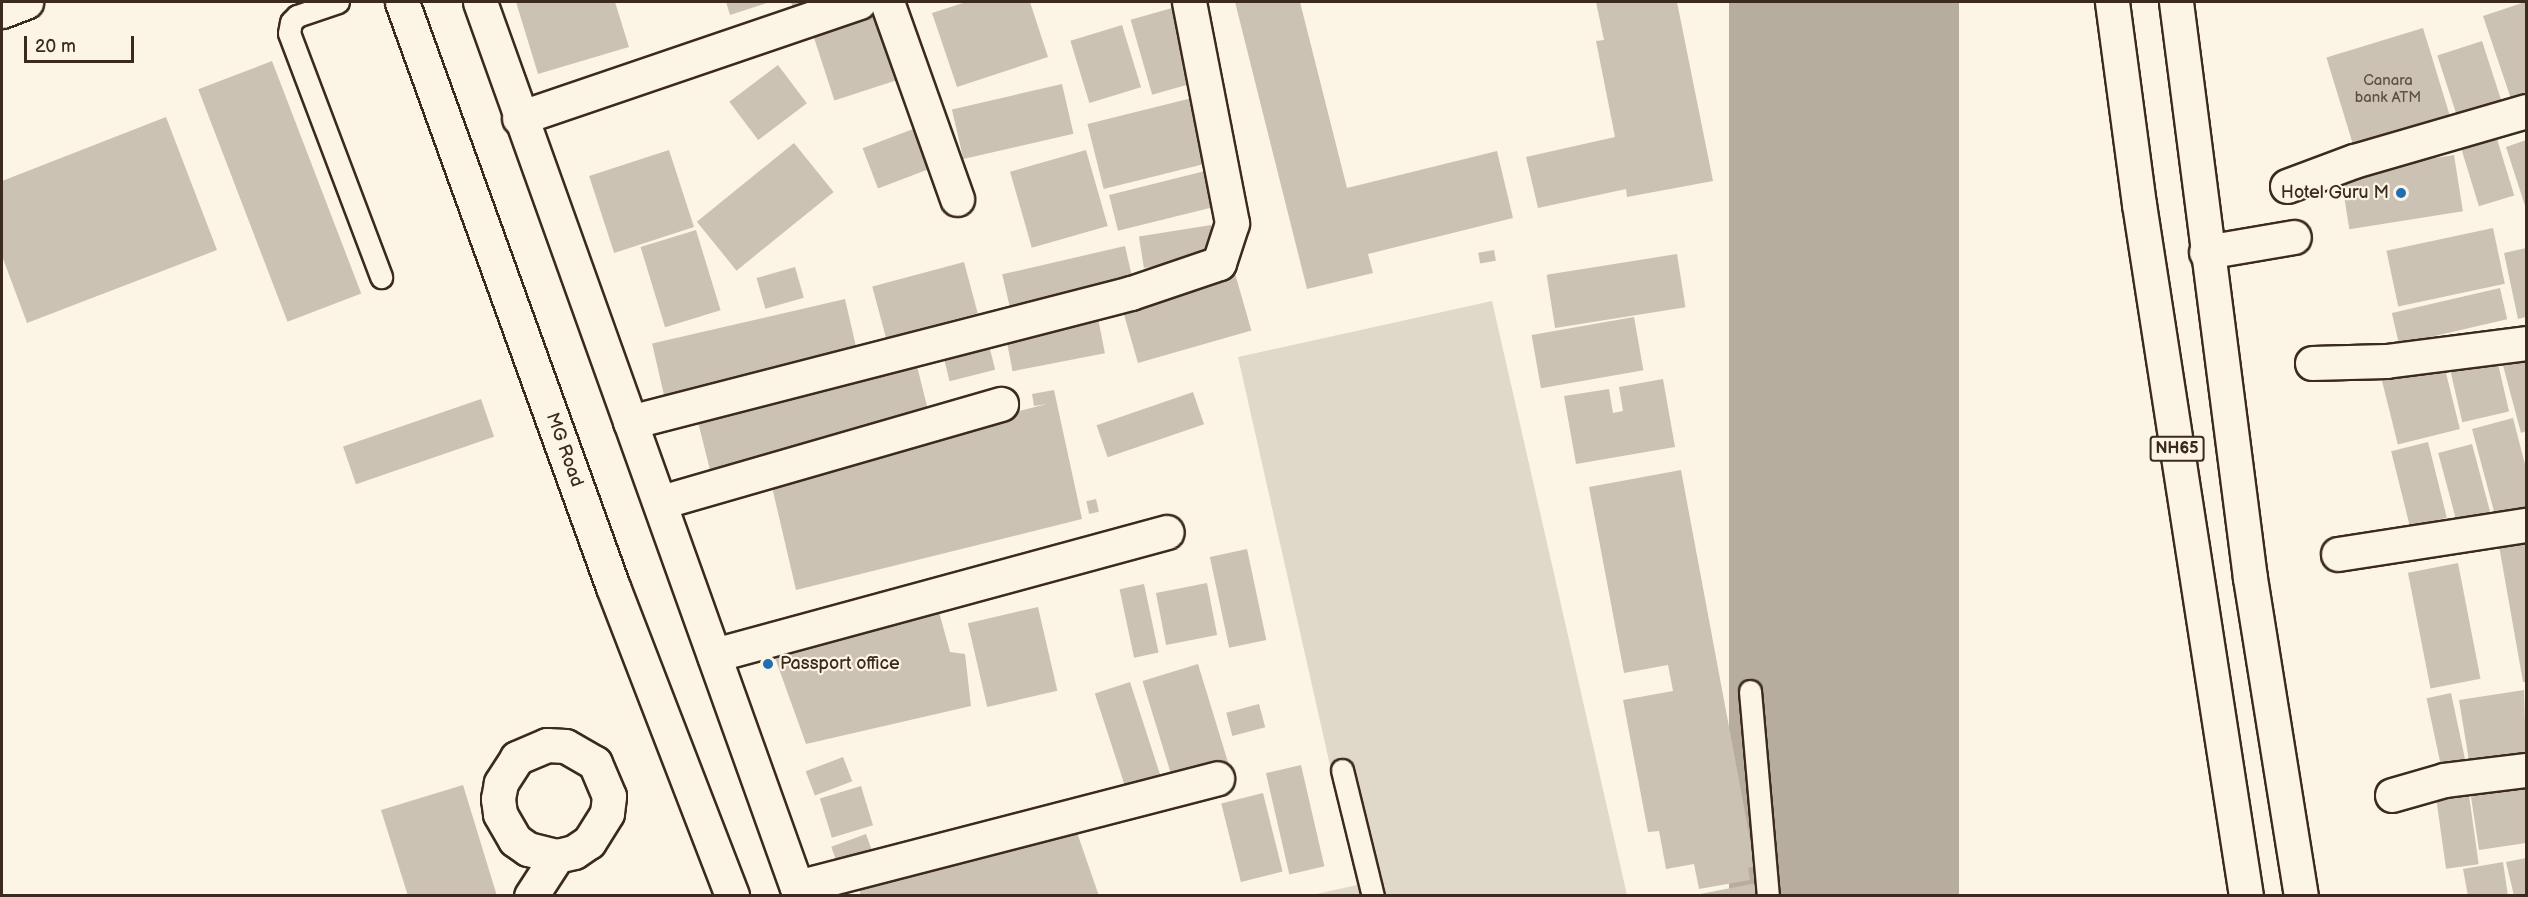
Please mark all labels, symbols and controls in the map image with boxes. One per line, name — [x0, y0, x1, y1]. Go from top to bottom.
scale bar — [27, 24, 136, 62]
text: 20 m — [35, 36, 76, 57]
house number: Canara bank ATM — [2355, 71, 2421, 106]
place label: Hotel Guru M — [2281, 182, 2389, 204]
marker: Hotel Guru M — [2394, 186, 2408, 200]
street label: MG Road — [541, 410, 587, 490]
road number: NH65 — [2148, 436, 2206, 462]
place label: Passport office — [780, 653, 900, 675]
marker: Passport office — [761, 657, 775, 671]

